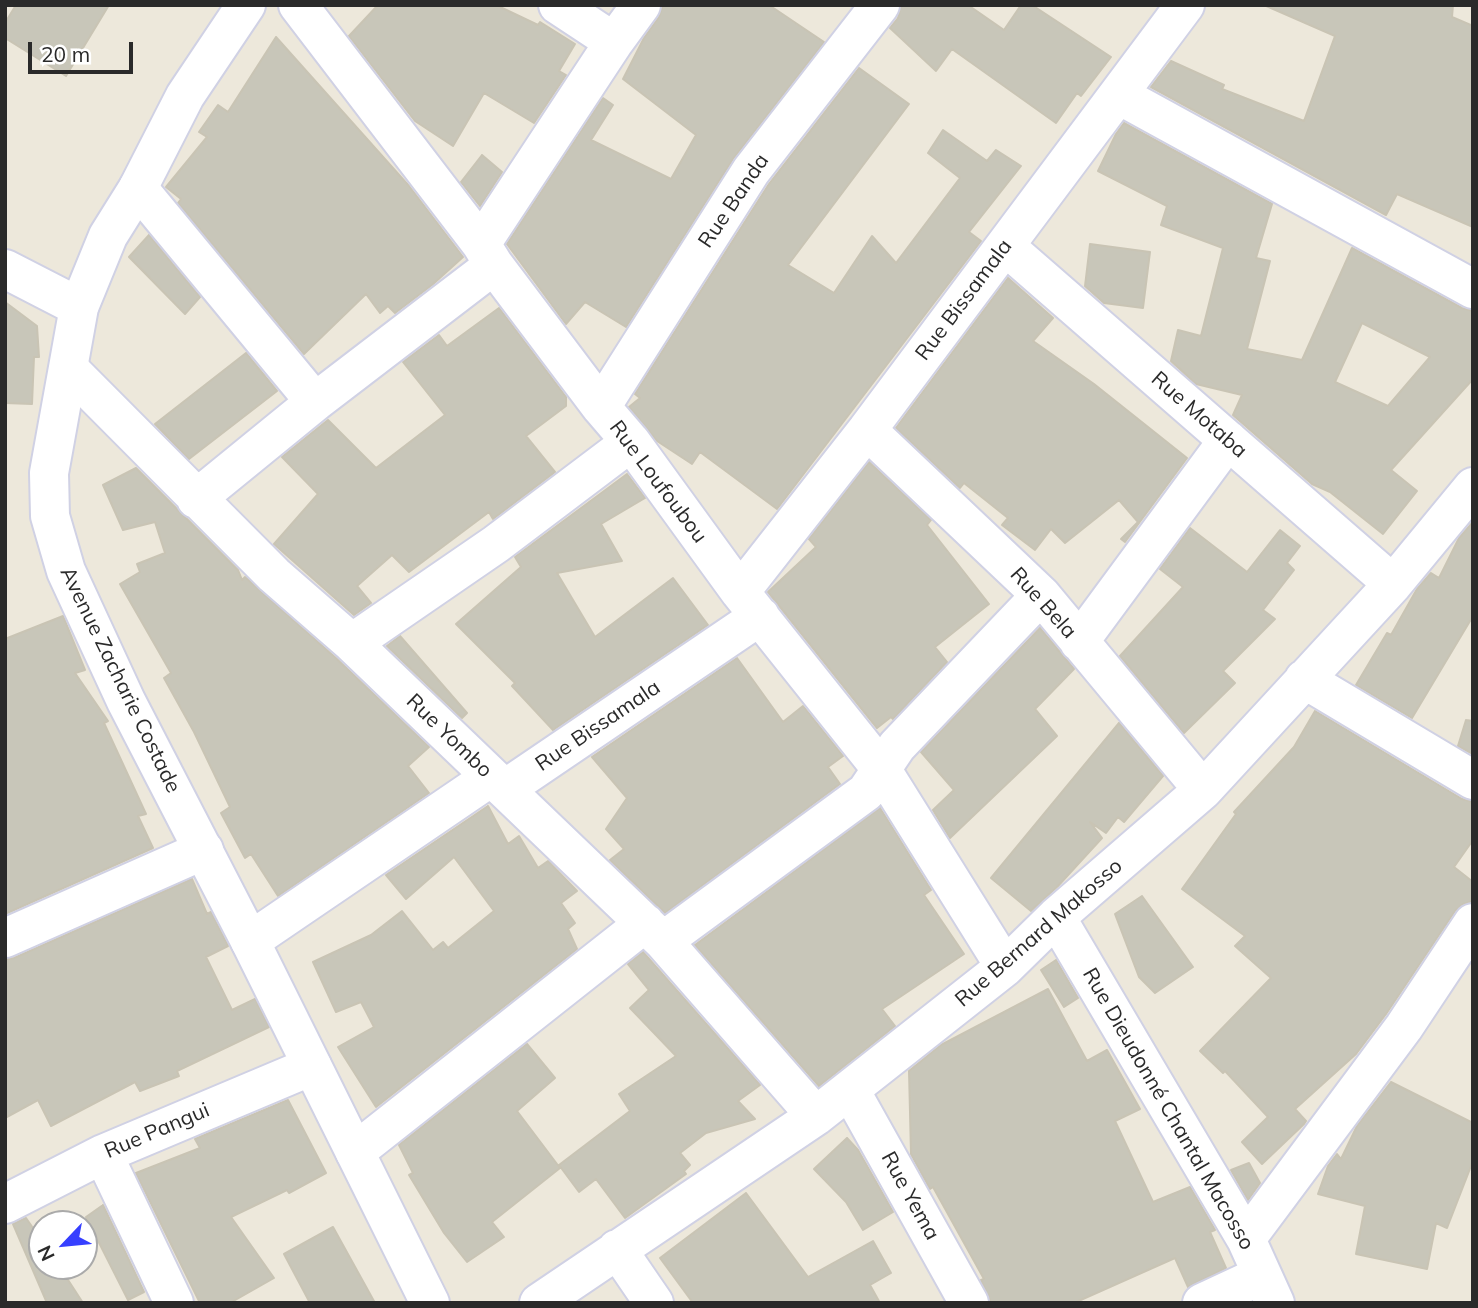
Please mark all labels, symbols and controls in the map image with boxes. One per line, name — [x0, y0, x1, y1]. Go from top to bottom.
scale bar — [32, 28, 136, 72]
text: 20 m — [41, 41, 90, 67]
street label: Rue Banda — [693, 149, 775, 253]
street label: Rue Bissamala — [910, 235, 1018, 365]
street label: Rue Motaba — [1146, 367, 1252, 463]
street label: Rue Loufoubou — [604, 416, 712, 548]
street label: Rue Bela — [1005, 562, 1081, 644]
street label: Avenue Zacharie Costade — [54, 563, 186, 797]
street label: Rue Bissamala — [531, 675, 665, 777]
street label: Rue Yombo — [401, 689, 497, 783]
street label: Rue Bernard Makosso — [950, 854, 1128, 1012]
street label: Rue Dieudonné Chantal Macosso — [1077, 963, 1259, 1255]
street label: Rue Pangui — [101, 1098, 213, 1164]
street label: Rue Yema — [875, 1147, 945, 1245]
north arrow — [28, 1210, 98, 1280]
text: N — [32, 1242, 60, 1265]

